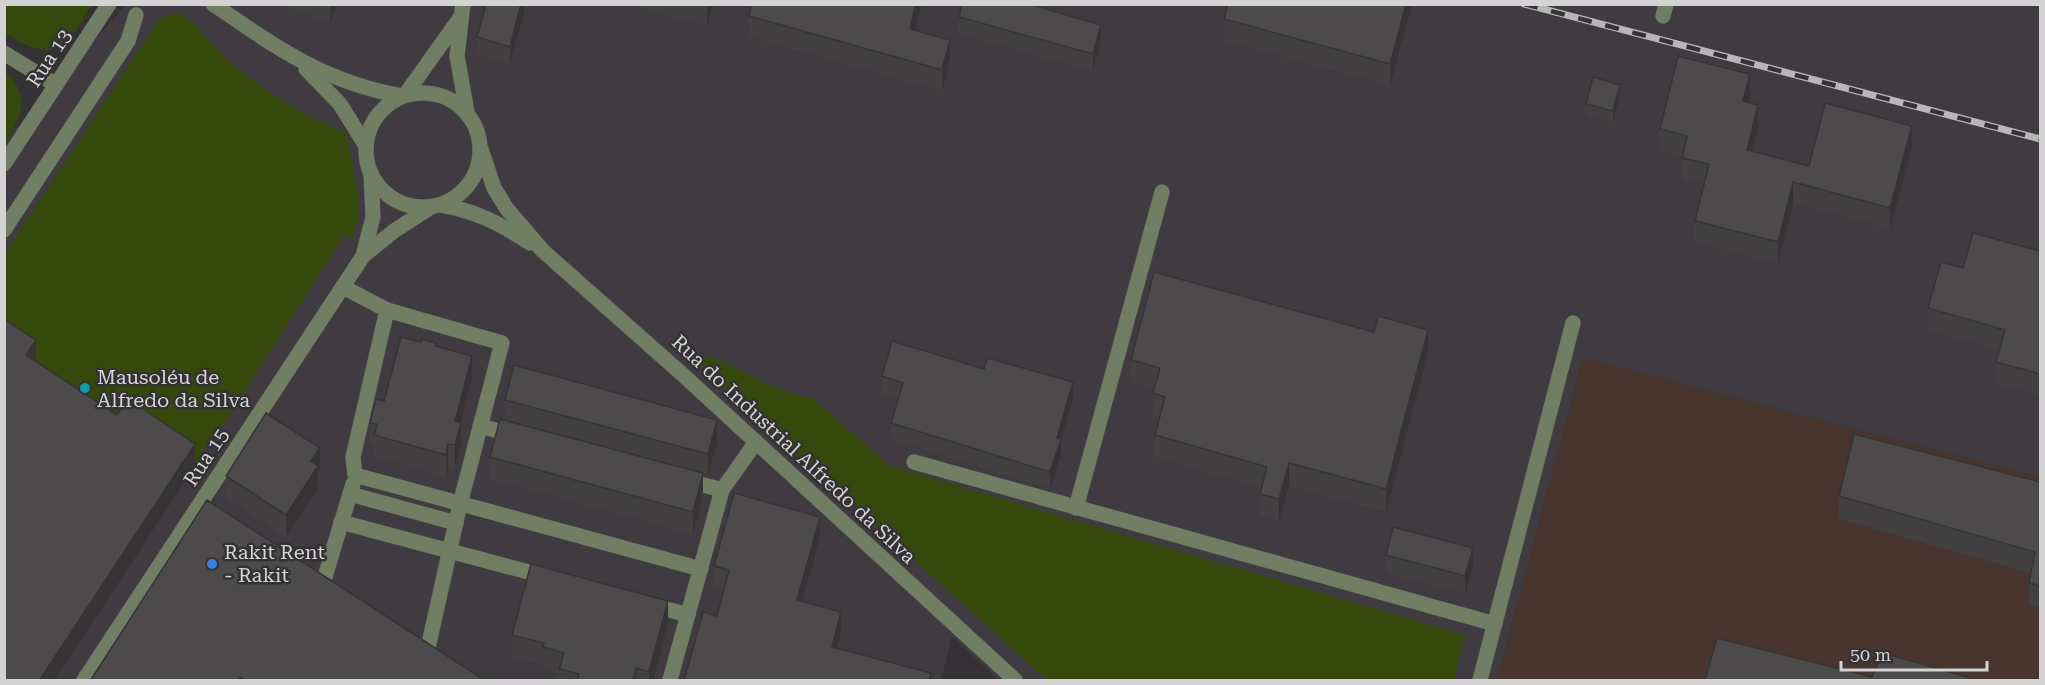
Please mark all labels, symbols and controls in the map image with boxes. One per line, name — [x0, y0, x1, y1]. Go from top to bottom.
street label: Rua 13 — [21, 25, 77, 91]
street label: Rua do Industrial Alfredo da Silva — [667, 330, 921, 569]
place label: Mausoléu de Alfredo da Silva — [97, 365, 250, 412]
marker: Mausoléu de Alfredo da Silva — [78, 381, 92, 395]
street label: Rua 15 — [178, 424, 234, 490]
place label: Rakit Rent - Rakit — [224, 540, 326, 587]
marker: Rakit Rent - Rakit — [205, 557, 219, 571]
scale bar — [1841, 634, 1986, 672]
text: 50 m — [1850, 644, 1891, 665]

